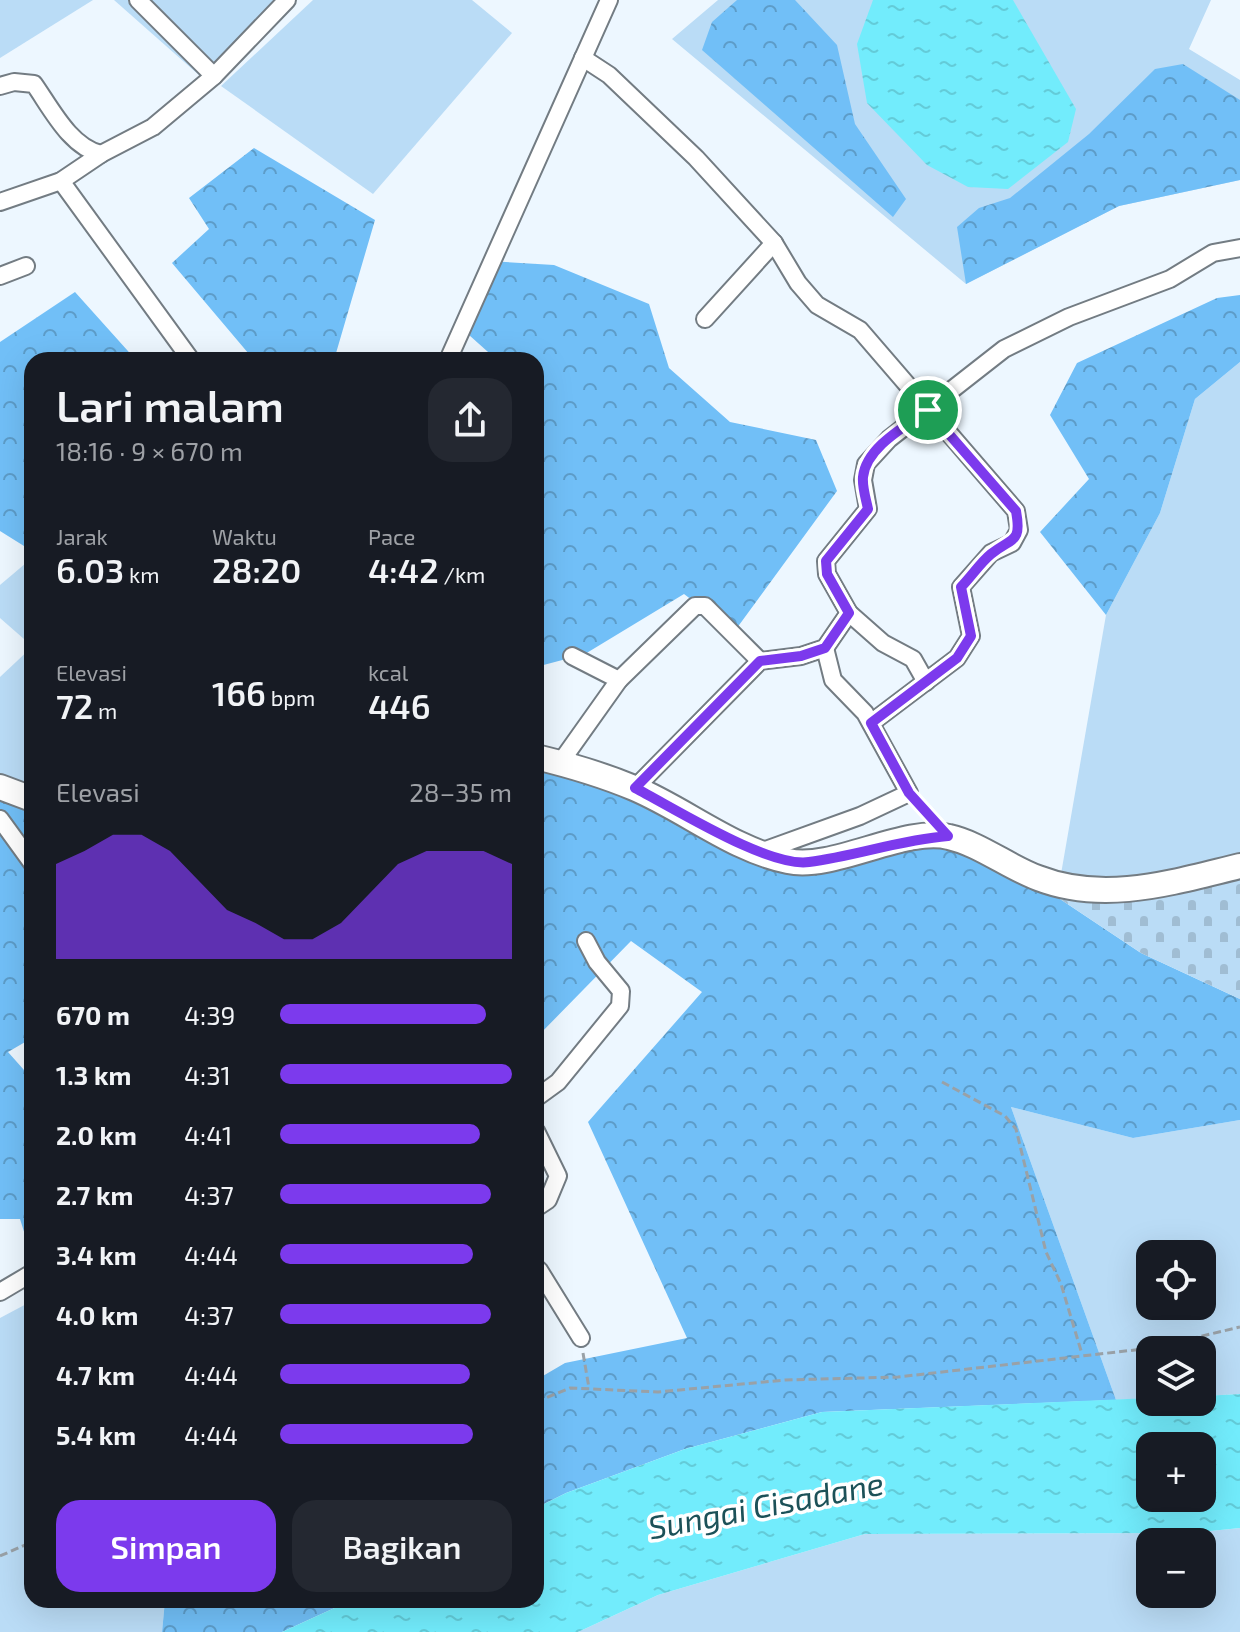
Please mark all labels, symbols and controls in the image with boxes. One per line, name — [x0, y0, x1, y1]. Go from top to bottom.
pin — [894, 376, 962, 444]
text: Lari malam — [56, 378, 284, 431]
button: share — [428, 378, 512, 462]
icon: arrive — [906, 388, 950, 432]
text: 18:16 · 9 × 670 m — [56, 435, 243, 466]
text: Jarak — [56, 523, 108, 549]
text: Waktu — [212, 523, 277, 549]
text: Pace — [368, 523, 415, 549]
text: 6.03 — [56, 549, 124, 590]
text: 28:20 — [212, 549, 301, 590]
text: 4:42 — [368, 549, 439, 590]
text: km — [124, 561, 159, 587]
text: /km — [439, 561, 485, 587]
text: Elevasi — [56, 659, 127, 685]
text: kcal — [368, 659, 408, 685]
text: 166 — [212, 672, 266, 713]
text: bpm — [266, 684, 315, 710]
text: 72 — [56, 685, 93, 726]
text: 446 — [368, 685, 431, 726]
text: m — [93, 697, 117, 723]
text: Elevasi — [56, 776, 140, 807]
text: 28–35 m — [409, 776, 512, 807]
text: 670 m — [56, 999, 130, 1030]
text: 4:39 — [184, 999, 235, 1030]
text: 1.3 km — [56, 1059, 131, 1090]
text: 4:31 — [184, 1059, 231, 1090]
text: 2.0 km — [56, 1119, 137, 1150]
text: 4:41 — [184, 1119, 232, 1150]
text: 2.7 km — [56, 1179, 133, 1210]
text: 4:37 — [184, 1179, 234, 1210]
text: 3.4 km — [56, 1239, 137, 1270]
text: 4:44 — [184, 1239, 238, 1270]
map controls — [1136, 1240, 1216, 1608]
button: locate — [1136, 1240, 1216, 1320]
text: 4.0 km — [56, 1299, 138, 1330]
text: 4:37 — [184, 1299, 234, 1330]
button: layers — [1136, 1336, 1216, 1416]
text: 4.7 km — [56, 1359, 135, 1390]
text: 4:44 — [184, 1359, 238, 1390]
text: 5.4 km — [56, 1419, 136, 1450]
text: 4:44 — [184, 1419, 238, 1450]
button: + — [1136, 1432, 1216, 1512]
water label: Sungai Cisadane — [645, 1463, 887, 1546]
button: Simpan — [56, 1500, 276, 1592]
button: Bagikan — [292, 1500, 512, 1592]
button: − — [1136, 1528, 1216, 1608]

